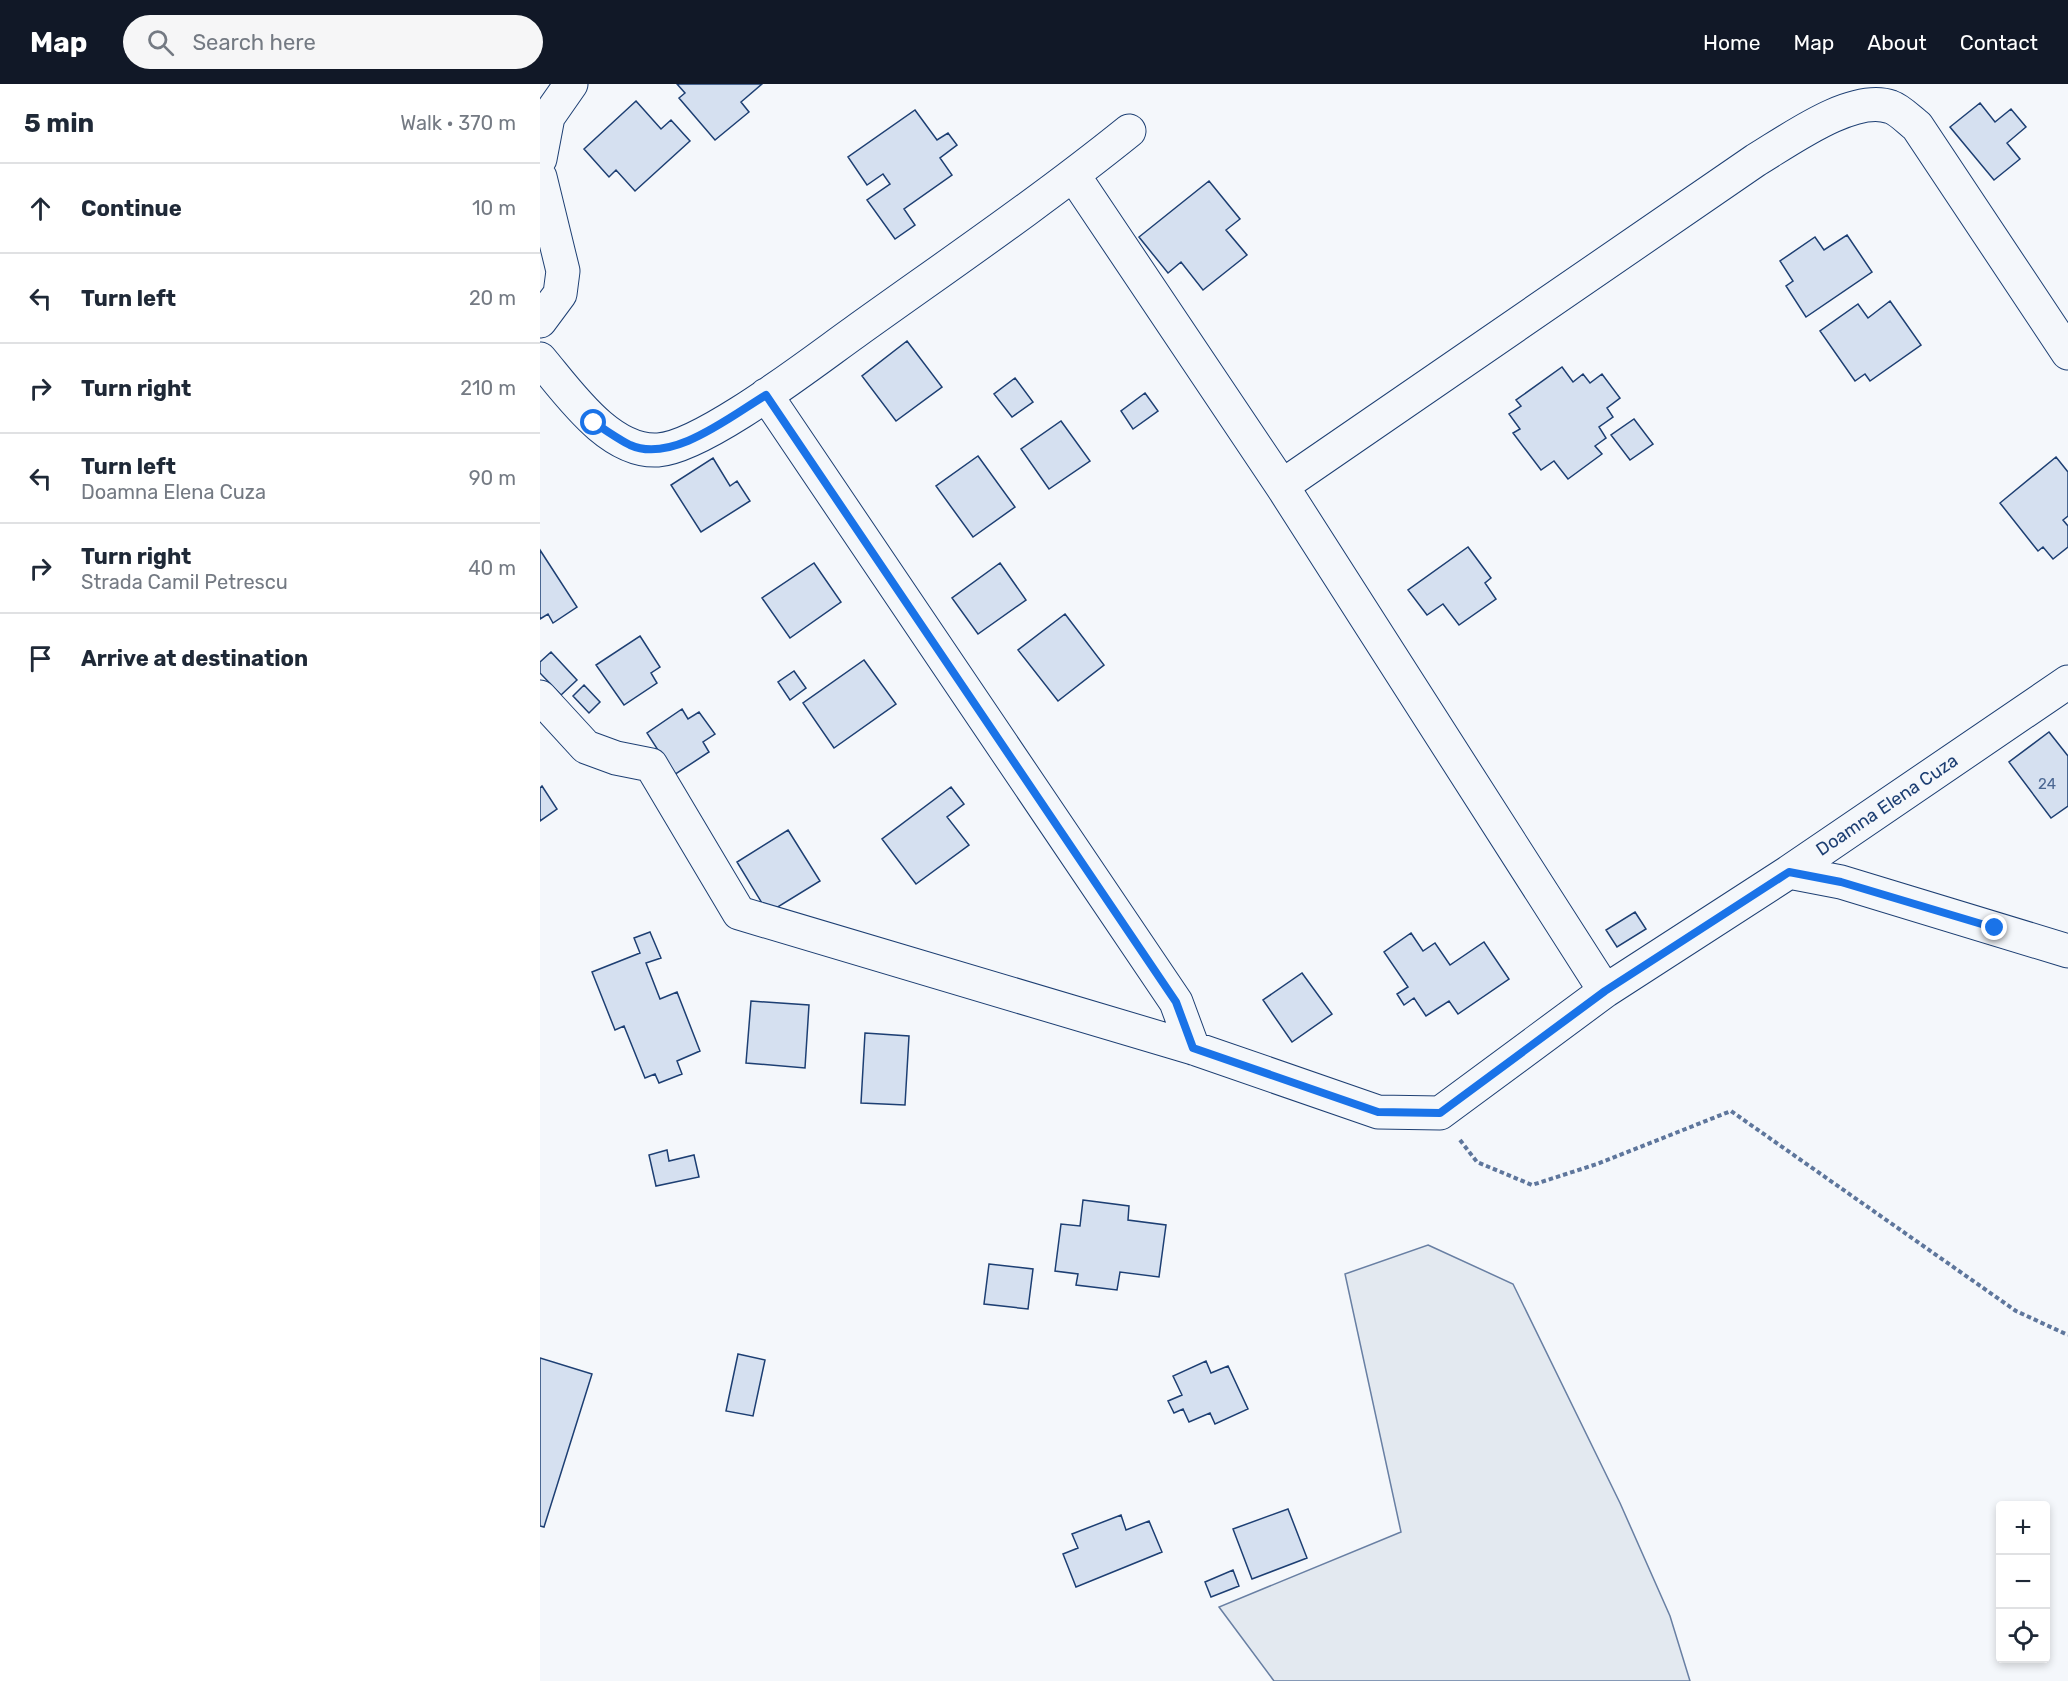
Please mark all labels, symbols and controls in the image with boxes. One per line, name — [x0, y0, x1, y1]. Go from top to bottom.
search box — [123, 15, 543, 69]
text: Map — [30, 26, 87, 59]
icon: search — [144, 26, 177, 59]
text: Search here — [192, 29, 316, 56]
text: Home — [1703, 30, 1760, 55]
text: Map — [1793, 30, 1834, 55]
text: About — [1867, 30, 1927, 55]
text: Contact — [1960, 30, 2038, 55]
text: 5 min — [24, 108, 94, 139]
text: Walk · 370 m — [400, 111, 516, 135]
icon: ahead — [24, 192, 57, 225]
text: Continue — [81, 195, 182, 222]
text: 10 m — [472, 196, 516, 220]
icon: left — [24, 282, 57, 315]
text: Turn left — [81, 285, 176, 312]
text: 20 m — [469, 286, 516, 310]
icon: right — [24, 372, 57, 405]
text: Turn right — [81, 375, 191, 402]
text: 210 m — [460, 376, 516, 400]
route start — [580, 409, 606, 435]
text: Turn left — [81, 453, 176, 480]
icon: left — [24, 462, 57, 495]
text: 90 m — [469, 466, 516, 490]
text: Doamna Elena Cuza — [81, 480, 266, 504]
text: Turn right — [81, 543, 191, 570]
icon: right — [24, 552, 57, 585]
text: 40 m — [468, 556, 516, 580]
text: Strada Camil Petrescu — [81, 570, 288, 594]
icon: arrive — [24, 642, 57, 675]
text: Arrive at destination — [81, 645, 308, 672]
street label: Doamna Elena Cuza — [1812, 749, 1962, 861]
house number: 24 — [2038, 775, 2056, 793]
route end — [1981, 914, 2007, 940]
map controls — [1996, 1501, 2050, 1663]
button: + — [1996, 1501, 2050, 1555]
button: − — [1996, 1555, 2050, 1609]
button: locate — [1996, 1609, 2050, 1663]

